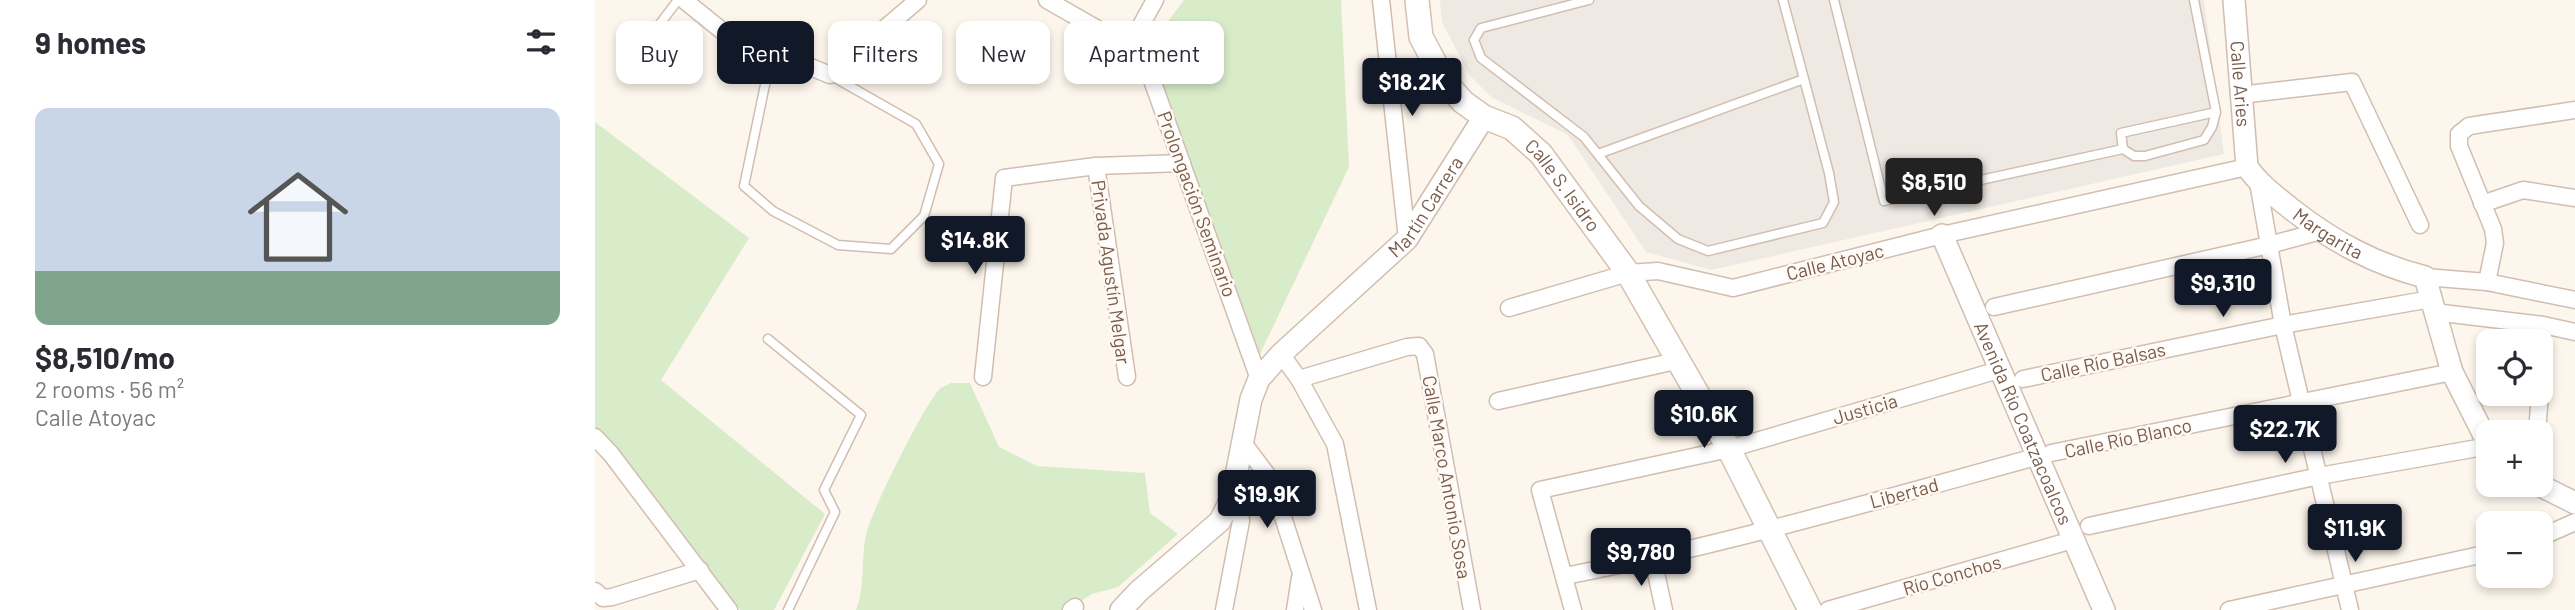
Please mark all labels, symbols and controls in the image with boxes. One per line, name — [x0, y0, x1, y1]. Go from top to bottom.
chip: Buy — [616, 21, 703, 84]
chip: Rent — [717, 21, 814, 84]
chip: Filters — [828, 21, 942, 84]
chip: New — [956, 21, 1050, 84]
chip: Apartment — [1064, 21, 1224, 84]
icon: filters — [522, 23, 560, 61]
text: 9 homes — [35, 24, 146, 60]
street label: Calle Aries — [2226, 40, 2256, 128]
pin: $18.2K — [1355, 58, 1469, 118]
text: $18.2K — [1378, 67, 1446, 95]
street label: Prolongación Seminario — [1153, 108, 1242, 300]
street label: Calle S. Isidro — [1521, 134, 1606, 236]
street label: Martín Carrera — [1383, 152, 1467, 262]
icon: home — [235, 154, 361, 280]
pin: $8,510 — [1877, 158, 1991, 218]
text: $8,510 — [1901, 167, 1967, 195]
street label: Privada Agustín Melgar — [1087, 178, 1136, 366]
street label: Margarita — [2289, 203, 2367, 264]
pin: $14.8K — [918, 216, 1032, 276]
text: $14.8K — [941, 225, 1009, 253]
street label: Calle Atoyac — [1784, 238, 1886, 285]
pin: $9,310 — [2166, 260, 2280, 319]
text: $9,310 — [2190, 268, 2256, 296]
street label: Avenida Río Coatzacoalcos — [1970, 318, 2078, 528]
map controls — [2476, 329, 2553, 588]
button: locate — [2476, 329, 2553, 406]
street label: Calle Río Balsas — [2038, 337, 2168, 386]
text: $8,510/mo — [35, 339, 175, 375]
street label: Calle Marco Antonio Sosa — [1418, 373, 1477, 580]
text: 2 rooms · 56 m² — [35, 375, 184, 403]
street label: Justicia — [1830, 388, 1900, 429]
pin: $10.6K — [1647, 391, 1761, 450]
text: $10.6K — [1670, 399, 1738, 427]
text: Calle Atoyac — [35, 403, 156, 431]
pin: $22.7K — [2228, 406, 2342, 465]
street label: Calle Río Blanco — [2062, 413, 2194, 462]
text: $22.7K — [2250, 414, 2320, 442]
button: + — [2476, 420, 2553, 497]
pin: $19.9K — [1210, 470, 1324, 530]
street label: Libertad — [1867, 472, 1941, 513]
text: $19.9K — [1234, 479, 1300, 507]
pin: $11.9K — [2298, 504, 2412, 564]
button: − — [2476, 511, 2553, 588]
text: $11.9K — [2324, 513, 2386, 541]
pin: $9,780 — [1584, 528, 1698, 588]
text: $9,780 — [1607, 537, 1675, 565]
street label: Río Conchos — [1900, 550, 2004, 600]

